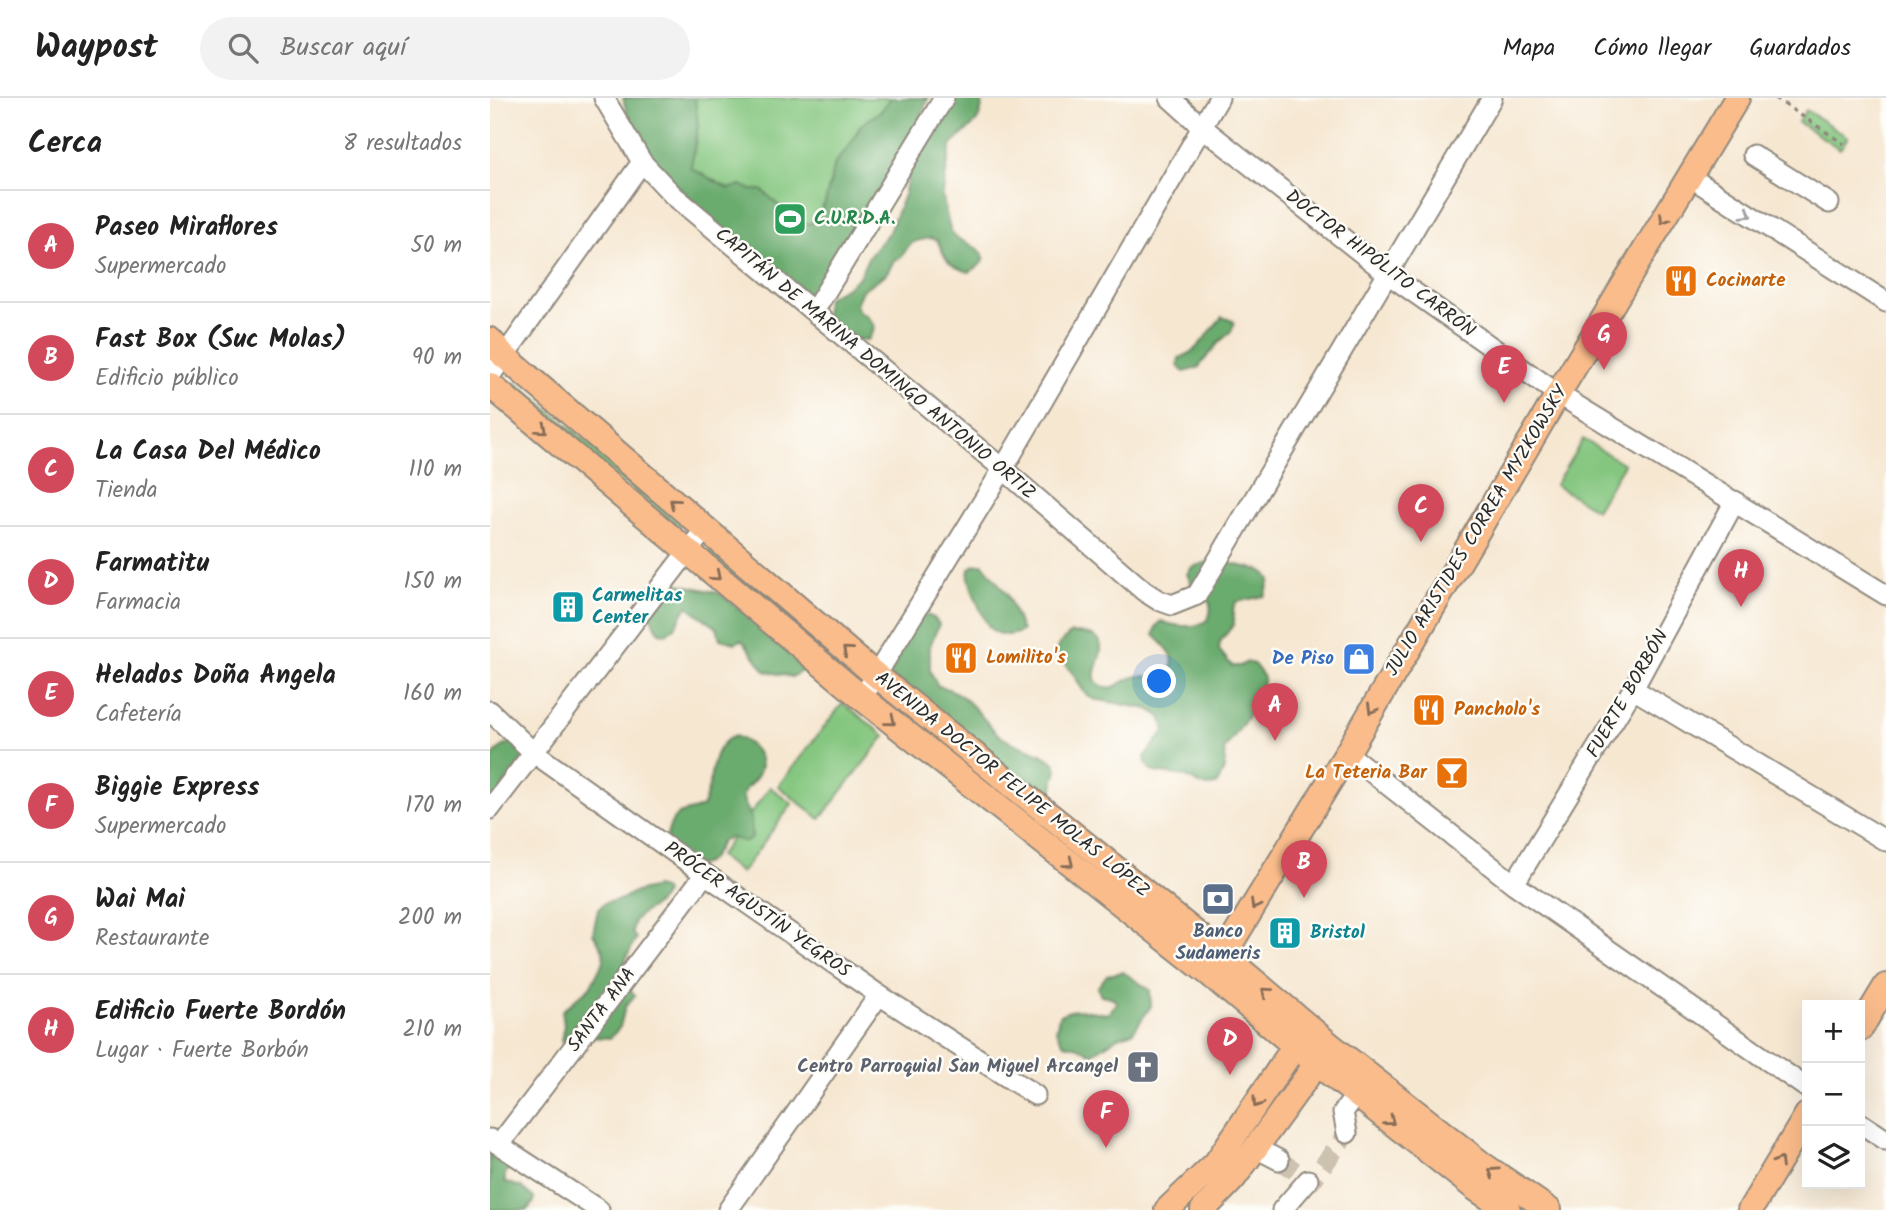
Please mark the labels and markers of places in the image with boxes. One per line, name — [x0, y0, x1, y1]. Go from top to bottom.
sports icon: C.U.R.D.A. — [771, 200, 809, 238]
place label: C.U.R.D.A. — [814, 204, 896, 234]
restaurant icon: Cocinarte — [1662, 262, 1700, 300]
place label: Cocinarte — [1706, 266, 1786, 296]
pin: G — [1581, 312, 1627, 370]
pin: E — [1481, 345, 1527, 403]
pin: C — [1398, 484, 1444, 542]
pin: H — [1718, 549, 1764, 607]
place label: Carmelitas Center — [592, 581, 682, 633]
building icon: Carmelitas Center — [549, 588, 587, 626]
restaurant icon: Lomilito's — [942, 639, 980, 677]
shop icon: De Piso — [1340, 640, 1378, 678]
place label: Lomilito's — [986, 643, 1066, 673]
place label: De Piso — [1272, 644, 1334, 674]
pin: A — [1252, 683, 1298, 741]
restaurant icon: Pancholo's — [1410, 691, 1448, 729]
place label: Pancholo's — [1454, 695, 1540, 725]
bar icon: La Teteria Bar — [1433, 754, 1471, 792]
place label: La Teteria Bar — [1305, 758, 1428, 788]
pin: B — [1281, 840, 1327, 898]
bank icon: Banco Sudameris — [1199, 880, 1237, 918]
building icon: Bristol — [1266, 914, 1304, 952]
place label: Banco Sudameris — [1175, 917, 1261, 969]
place label: Bristol — [1310, 918, 1366, 948]
pin: D — [1207, 1017, 1253, 1075]
church icon: Centro Parroquial San Miguel Arcangel — [1124, 1048, 1162, 1086]
place label: Centro Parroquial San Miguel Arcangel — [797, 1052, 1119, 1082]
pin: F — [1083, 1090, 1129, 1148]

